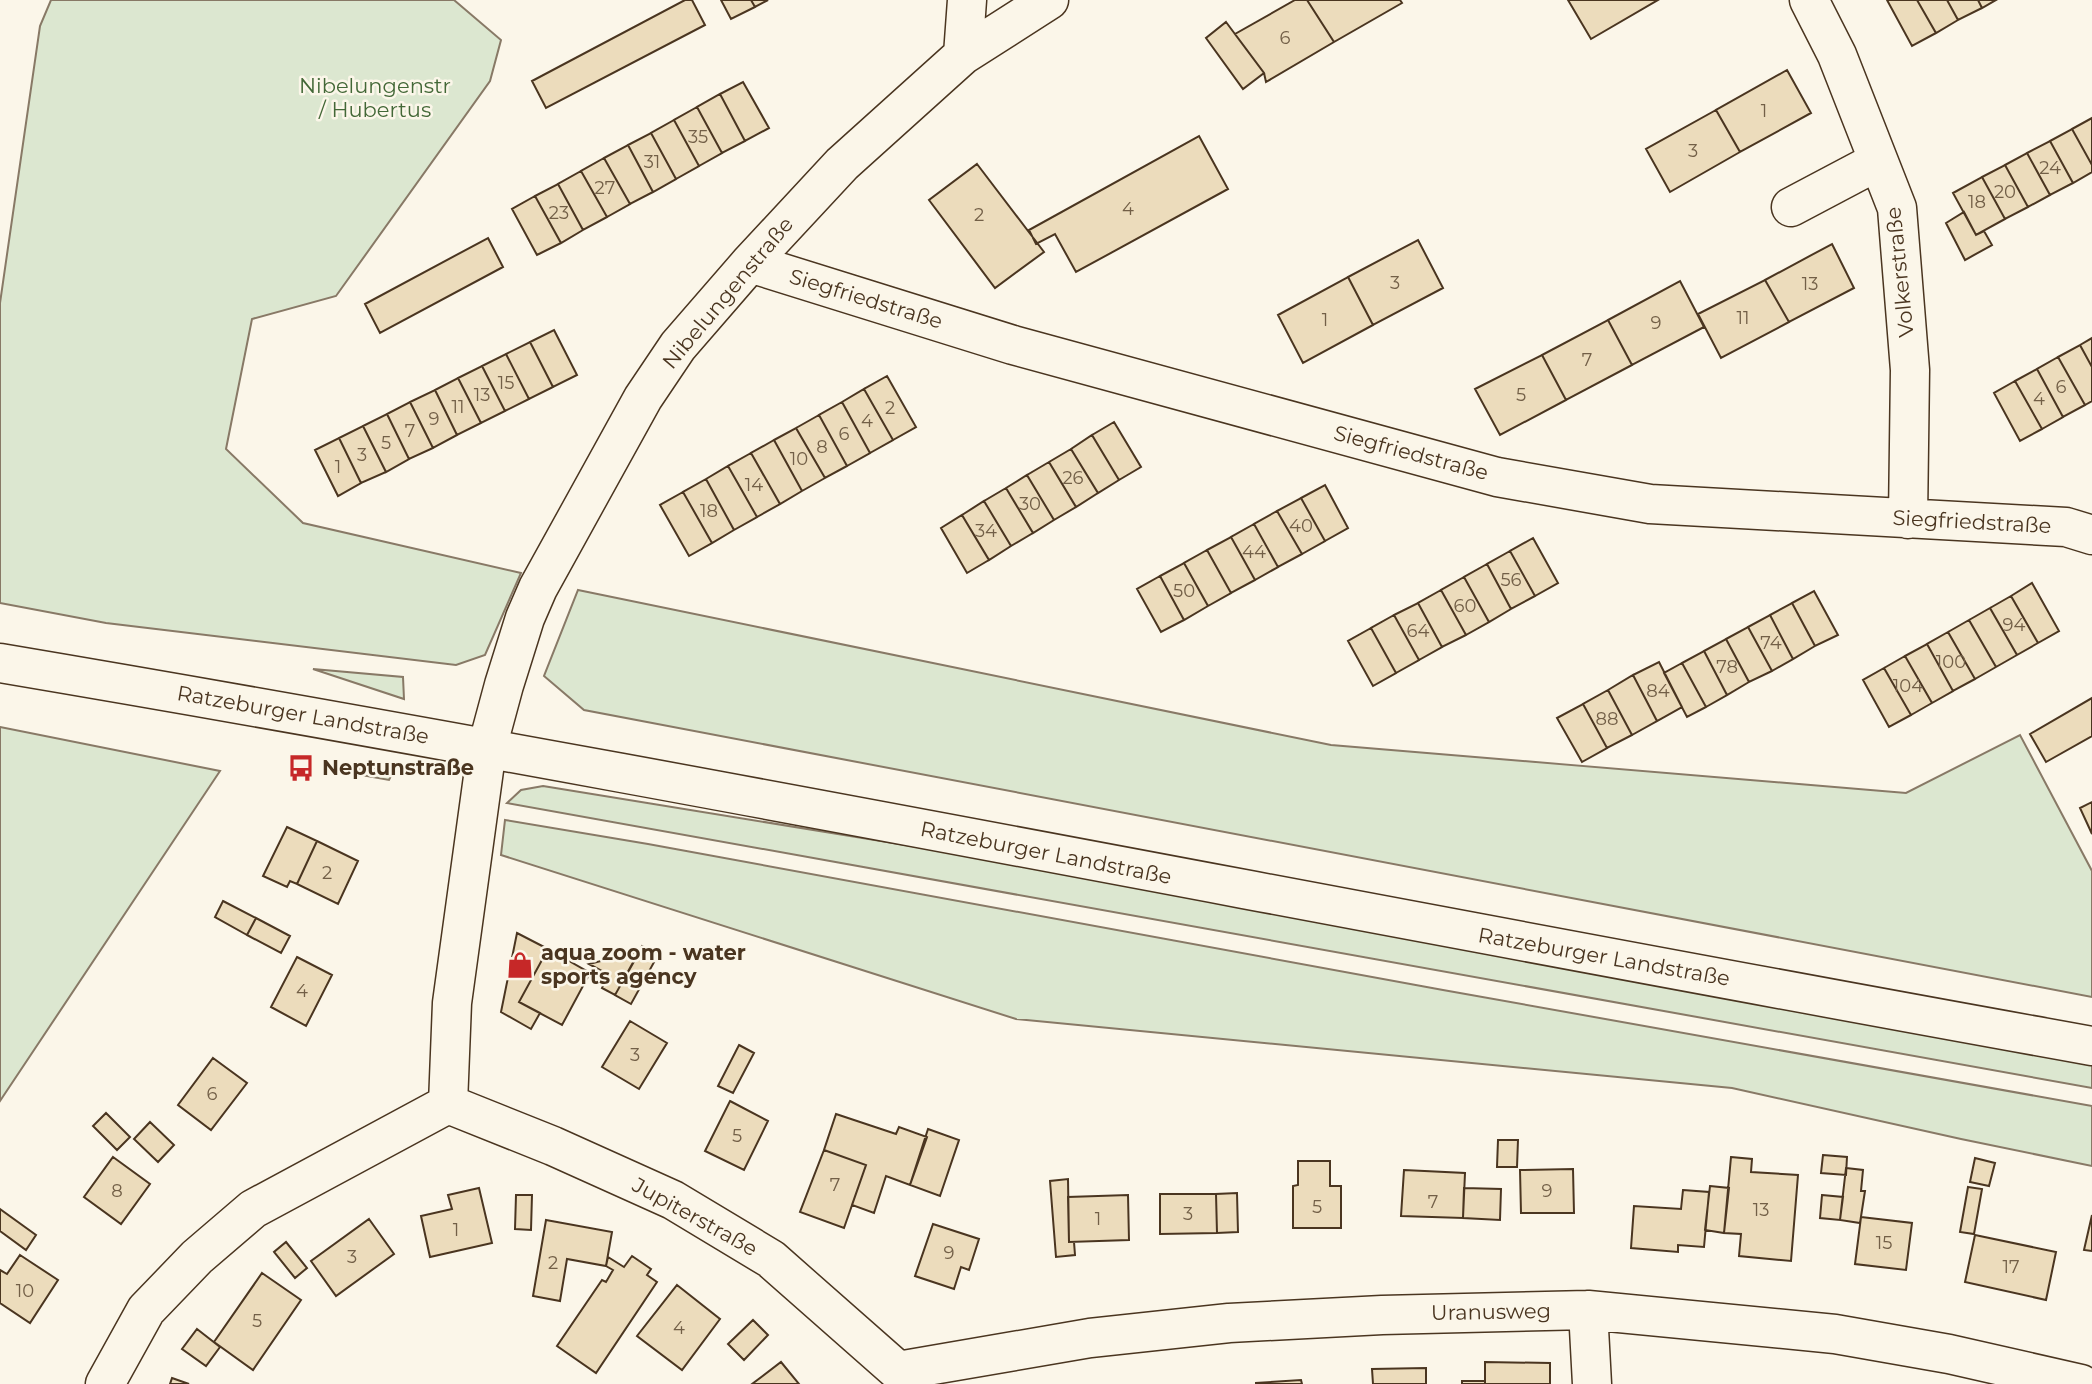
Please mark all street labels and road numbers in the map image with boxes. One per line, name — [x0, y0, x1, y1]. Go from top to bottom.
street label: Volkerstraße — [1880, 206, 1919, 338]
street label: Nibelungenstraße — [657, 212, 798, 374]
street label: Siegfriedstraße — [786, 263, 946, 334]
street label: Siegfriedstraße — [1331, 420, 1491, 485]
street label: Siegfriedstraße — [1892, 505, 2052, 538]
street label: Ratzeburger Landstraße — [175, 680, 431, 749]
street label: Ratzeburger Landstraße — [918, 816, 1174, 889]
street label: Ratzeburger Landstraße — [1476, 922, 1732, 991]
street label: Jupiterstraße — [628, 1171, 762, 1261]
street label: Uranusweg — [1431, 1298, 1551, 1325]

